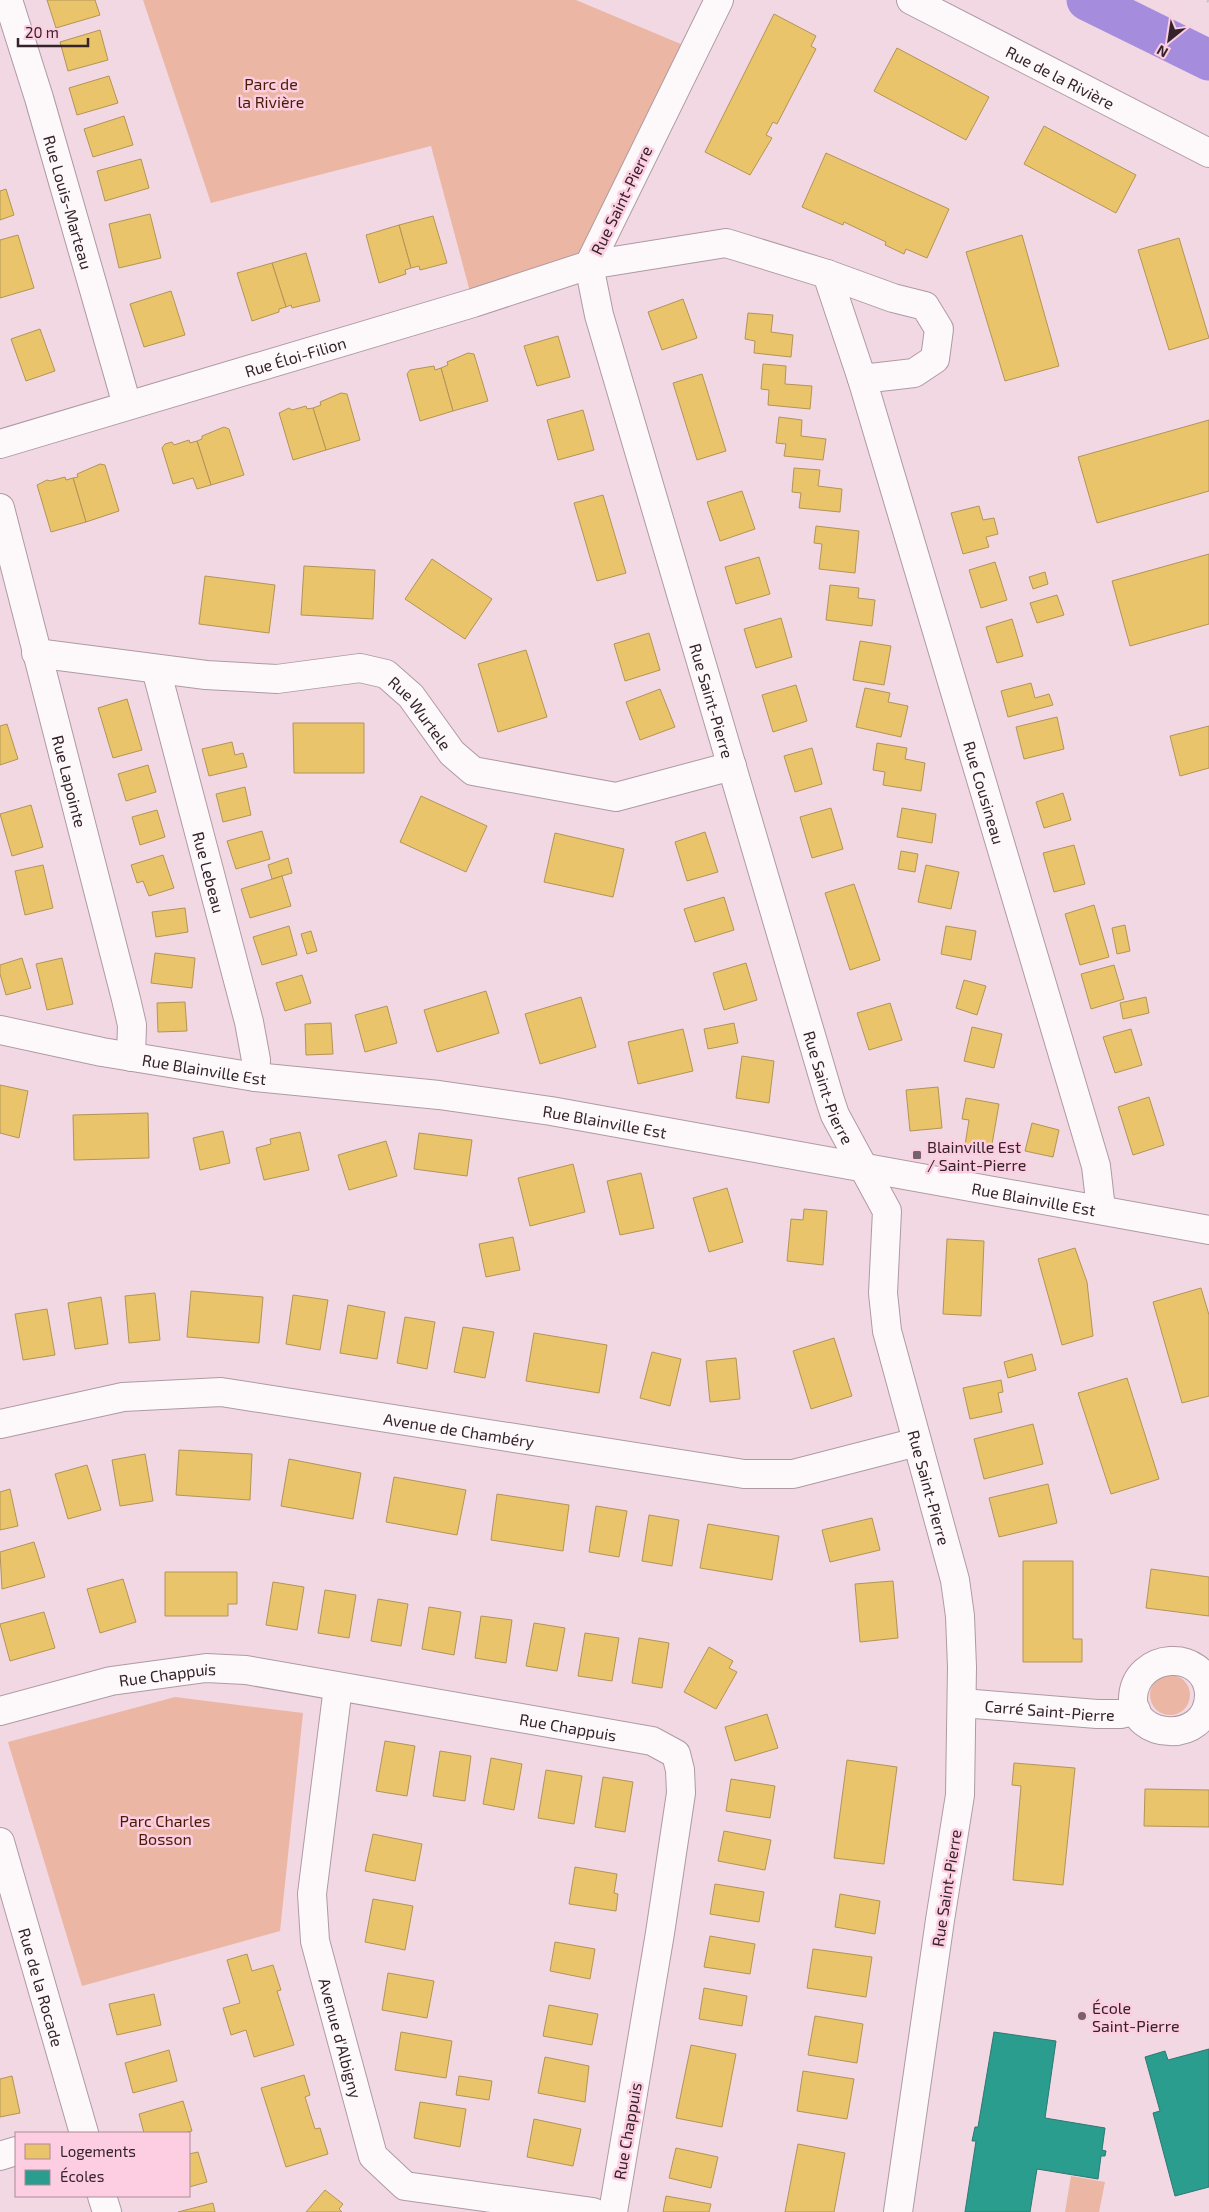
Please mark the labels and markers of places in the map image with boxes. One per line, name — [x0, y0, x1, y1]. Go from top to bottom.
place label: Blainville Est / Saint-Pierre — [927, 1137, 1026, 1174]
marker: Blainville Est / Saint-Pierre — [911, 1149, 923, 1161]
place label: École Saint-Pierre — [1092, 1998, 1179, 2035]
marker: École Saint-Pierre — [1076, 2010, 1088, 2022]

